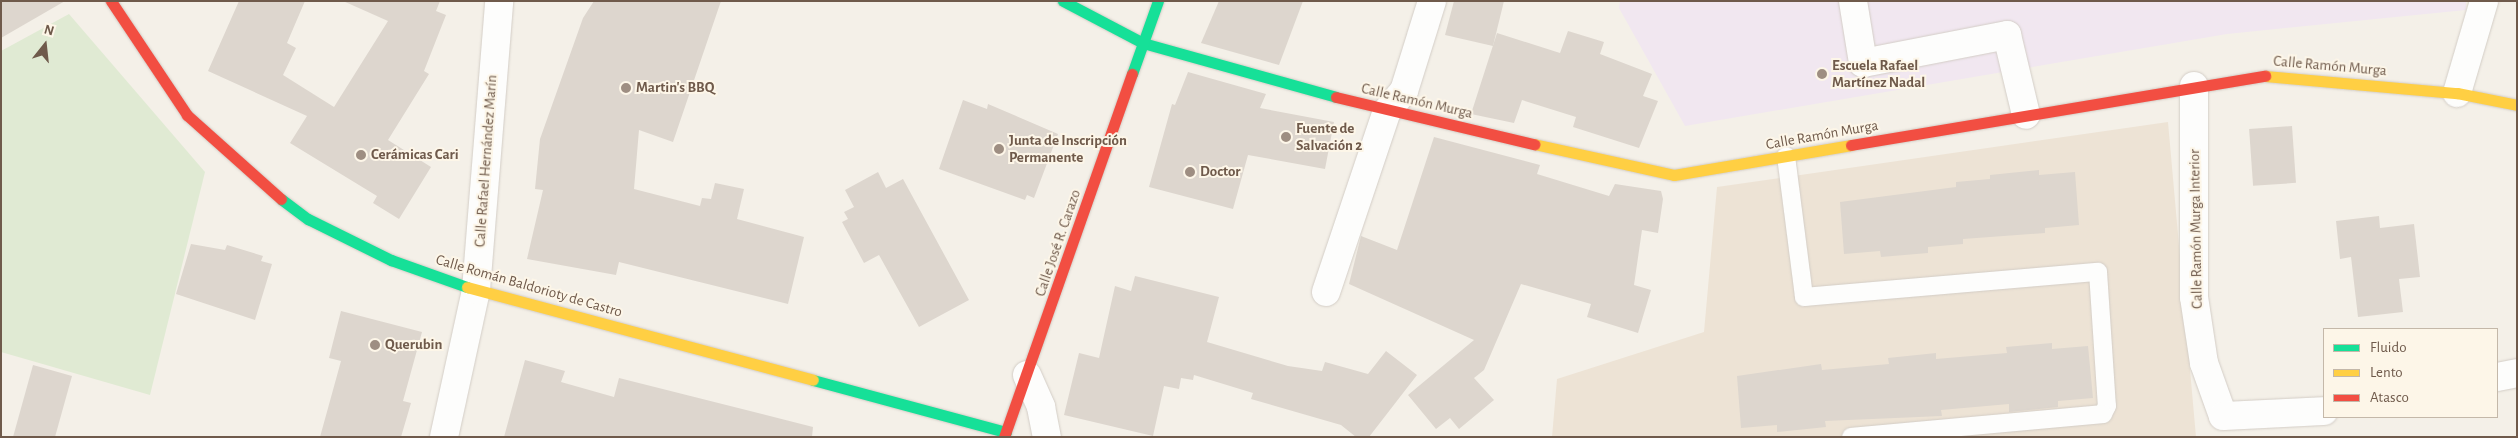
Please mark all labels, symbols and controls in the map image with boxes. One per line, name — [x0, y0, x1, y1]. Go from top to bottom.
north arrow — [20, 20, 70, 70]
text: N — [43, 23, 56, 39]
street label: Calle Ramón Murga — [2273, 52, 2387, 80]
place label: Escuela Rafael Martínez Nadal — [1832, 56, 1925, 91]
marker: Escuela Rafael Martínez Nadal — [1816, 68, 1828, 80]
street label: Calle Rafael Hernández Marín — [471, 74, 501, 248]
place label: Martin's BBQ — [636, 79, 714, 97]
street label: Calle Ramón Murga — [1360, 79, 1474, 123]
marker: Martin's BBQ — [620, 82, 632, 94]
street label: Calle Ramón Murga — [1764, 116, 1880, 154]
place label: Fuente de Salvación 2 — [1296, 119, 1362, 154]
place label: Junta de Inscripción Permanente — [1009, 131, 1127, 166]
marker: Fuente de Salvación 2 — [1280, 131, 1292, 143]
marker: Junta de Inscripción Permanente — [993, 143, 1005, 155]
place label: Cerámicas Cari — [371, 146, 459, 164]
marker: Cerámicas Cari — [355, 149, 367, 161]
street label: Calle Ramón Murga Interior — [2186, 149, 2206, 309]
place label: Doctor — [1200, 163, 1240, 181]
marker: Doctor — [1184, 166, 1196, 178]
street label: Calle José R. Carazo — [1031, 187, 1085, 299]
street label: Calle Román Baldorioty de Castro — [434, 251, 624, 321]
legend — [2323, 328, 2498, 418]
place label: Querubin — [385, 336, 442, 354]
marker: Querubin — [369, 339, 381, 351]
text: Fluido — [2370, 340, 2407, 355]
text: Lento — [2370, 365, 2403, 380]
text: Atasco — [2370, 390, 2409, 405]

